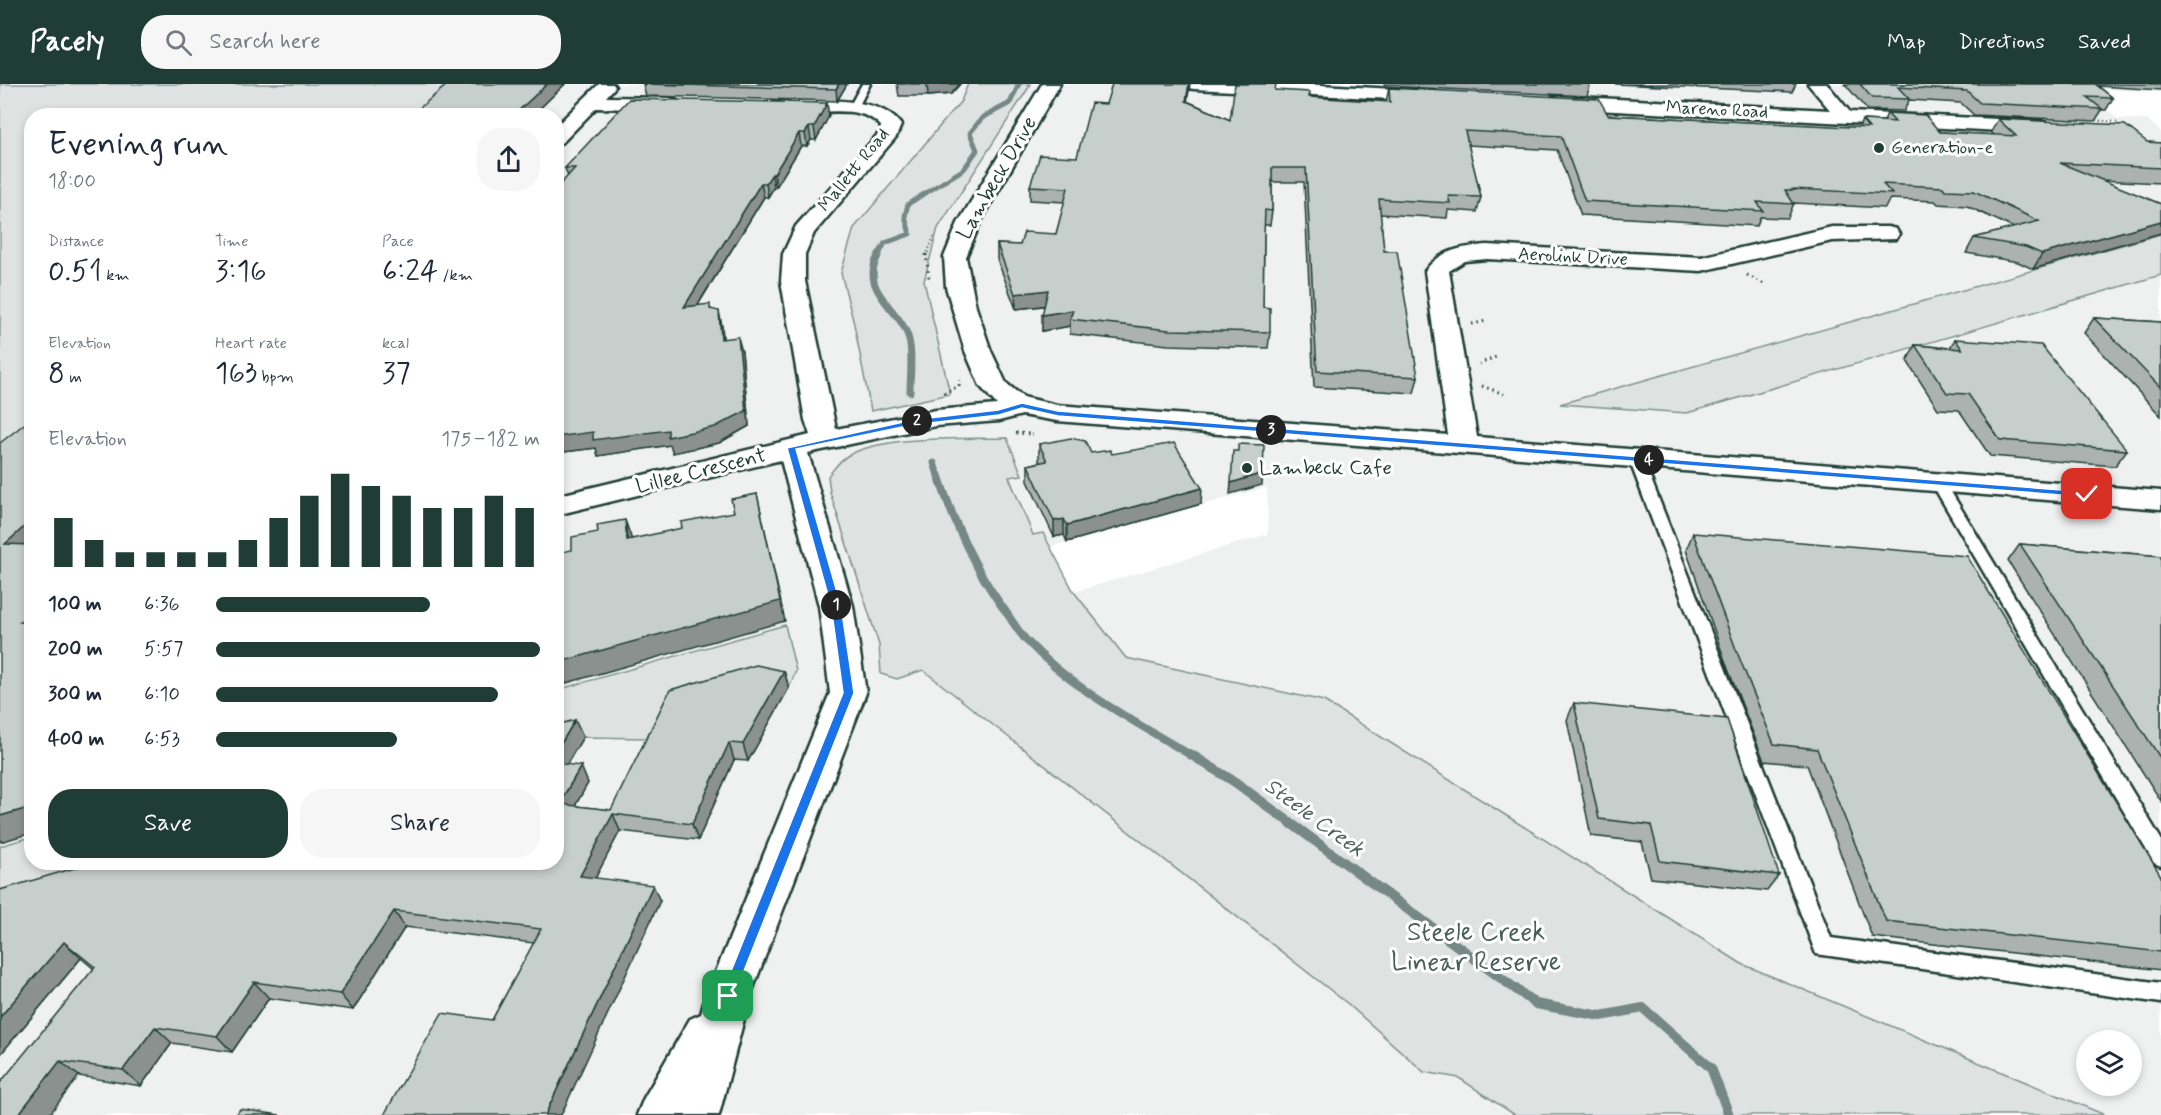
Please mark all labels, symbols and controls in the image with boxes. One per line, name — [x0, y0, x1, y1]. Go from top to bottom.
search box — [141, 15, 561, 69]
text: Pacely — [30, 24, 105, 61]
icon: search — [162, 26, 195, 59]
text: Search here — [210, 28, 320, 56]
text: Map — [1887, 28, 1926, 56]
text: Directions — [1959, 28, 2045, 56]
text: Saved — [2078, 28, 2131, 56]
street label: Mareno Road — [1665, 95, 1769, 125]
street label: Lambeck Drive — [950, 111, 1044, 245]
text: Evening run — [48, 123, 228, 167]
street label: Mallett Road — [813, 123, 895, 217]
button: share — [477, 128, 540, 191]
place label: Generation-e — [1891, 136, 1993, 160]
marker: Generation-e — [1872, 141, 1886, 155]
text: 18:00 — [48, 168, 96, 195]
text: Distance — [48, 231, 104, 252]
text: Time — [215, 231, 249, 252]
text: Pace — [382, 231, 414, 252]
street label: Aerolink Drive — [1517, 242, 1629, 272]
text: 0.51 — [48, 252, 102, 291]
text: 3:16 — [215, 252, 267, 291]
text: 6:24 — [382, 252, 438, 291]
text: km — [102, 265, 130, 286]
text: /km — [438, 265, 473, 286]
text: Elevation — [48, 333, 111, 354]
text: Heart rate — [215, 333, 287, 354]
text: kcal — [382, 333, 409, 354]
text: 8 — [48, 354, 65, 393]
text: 163 — [215, 354, 257, 393]
text: 37 — [382, 354, 411, 393]
text: m — [65, 367, 82, 388]
text: bpm — [257, 367, 294, 388]
pin: 2 — [902, 406, 932, 436]
text: 2 — [913, 410, 921, 431]
pin: 3 — [1256, 415, 1286, 445]
text: 3 — [1267, 419, 1275, 440]
text: Elevation — [48, 426, 127, 453]
text: 175–182 m — [441, 426, 540, 453]
street label: Lillee Crescent — [633, 441, 769, 501]
pin: 4 — [1634, 445, 1664, 475]
text: 4 — [1644, 449, 1654, 470]
place label: Lambeck Cafe — [1259, 454, 1392, 482]
marker: Lambeck Cafe — [1240, 461, 1254, 475]
pin — [2061, 468, 2112, 519]
icon: check — [2070, 477, 2103, 510]
pin: 1 — [821, 590, 851, 620]
text: 100 m — [48, 591, 102, 618]
text: 6:36 — [144, 591, 180, 618]
text: 1 — [832, 594, 840, 615]
text: 200 m — [48, 636, 103, 663]
text: 5:57 — [144, 636, 183, 663]
text: 300 m — [48, 681, 102, 708]
text: 6:10 — [144, 681, 180, 708]
text: 400 m — [48, 726, 104, 753]
text: 6:53 — [144, 726, 180, 753]
water label: Steele Creek — [1258, 772, 1370, 864]
button: Save — [48, 789, 288, 858]
button: Share — [300, 789, 540, 858]
park label: Steele Creek Linear Reserve — [1391, 916, 1561, 980]
pin — [702, 970, 753, 1021]
icon: arrive — [711, 979, 744, 1012]
map controls — [2076, 1030, 2142, 1096]
button: layers — [2076, 1030, 2142, 1096]

